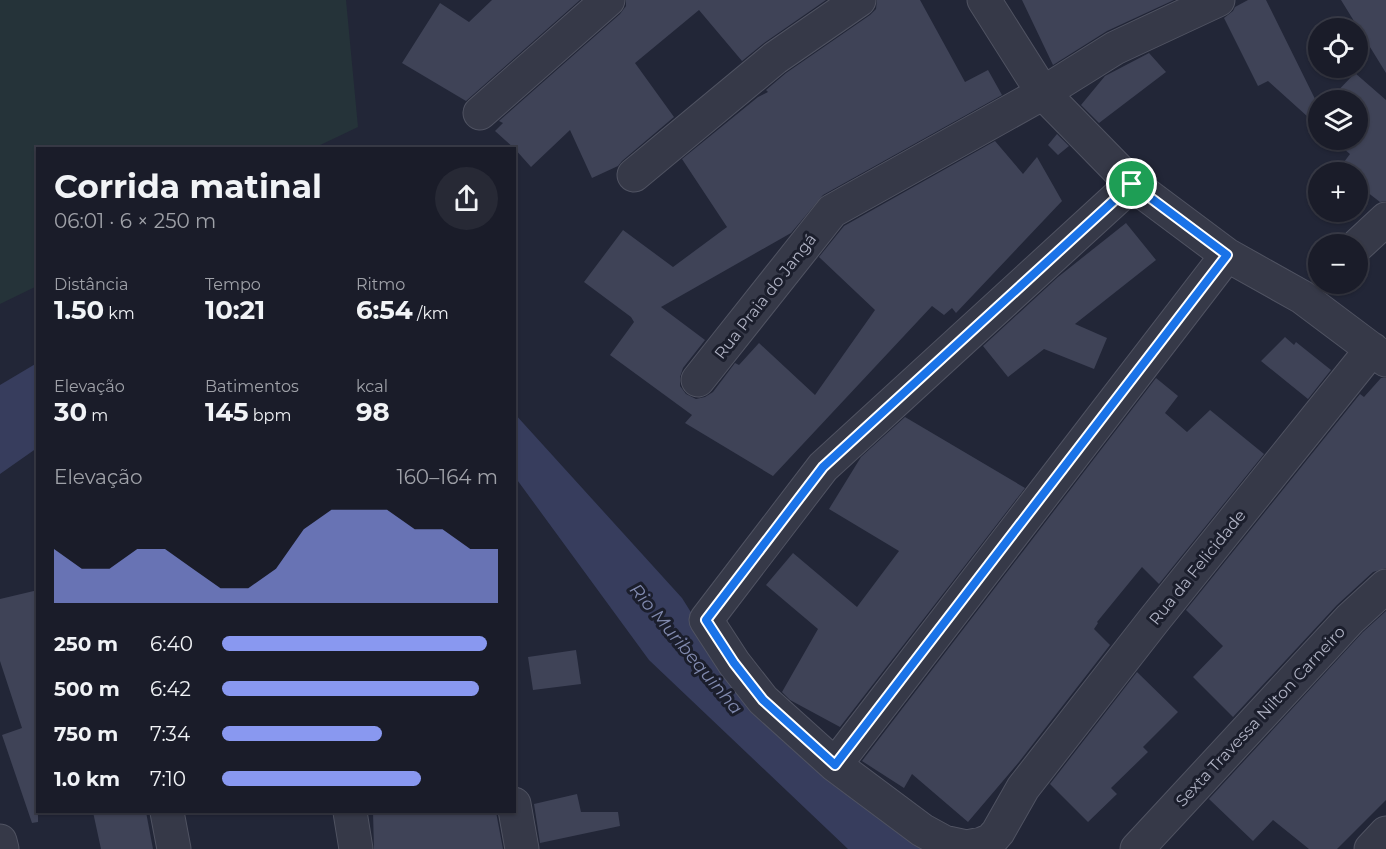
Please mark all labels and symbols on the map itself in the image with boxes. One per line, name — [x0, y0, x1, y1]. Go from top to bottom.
pin — [1106, 158, 1157, 209]
street label: Rua Praia do Jangá — [711, 230, 820, 363]
street label: Rua da Felicidade — [1145, 506, 1250, 629]
water label: Rio Muribequinha — [625, 579, 747, 719]
street label: Sexta Travessa Nilton Carneiro — [1172, 622, 1349, 810]

